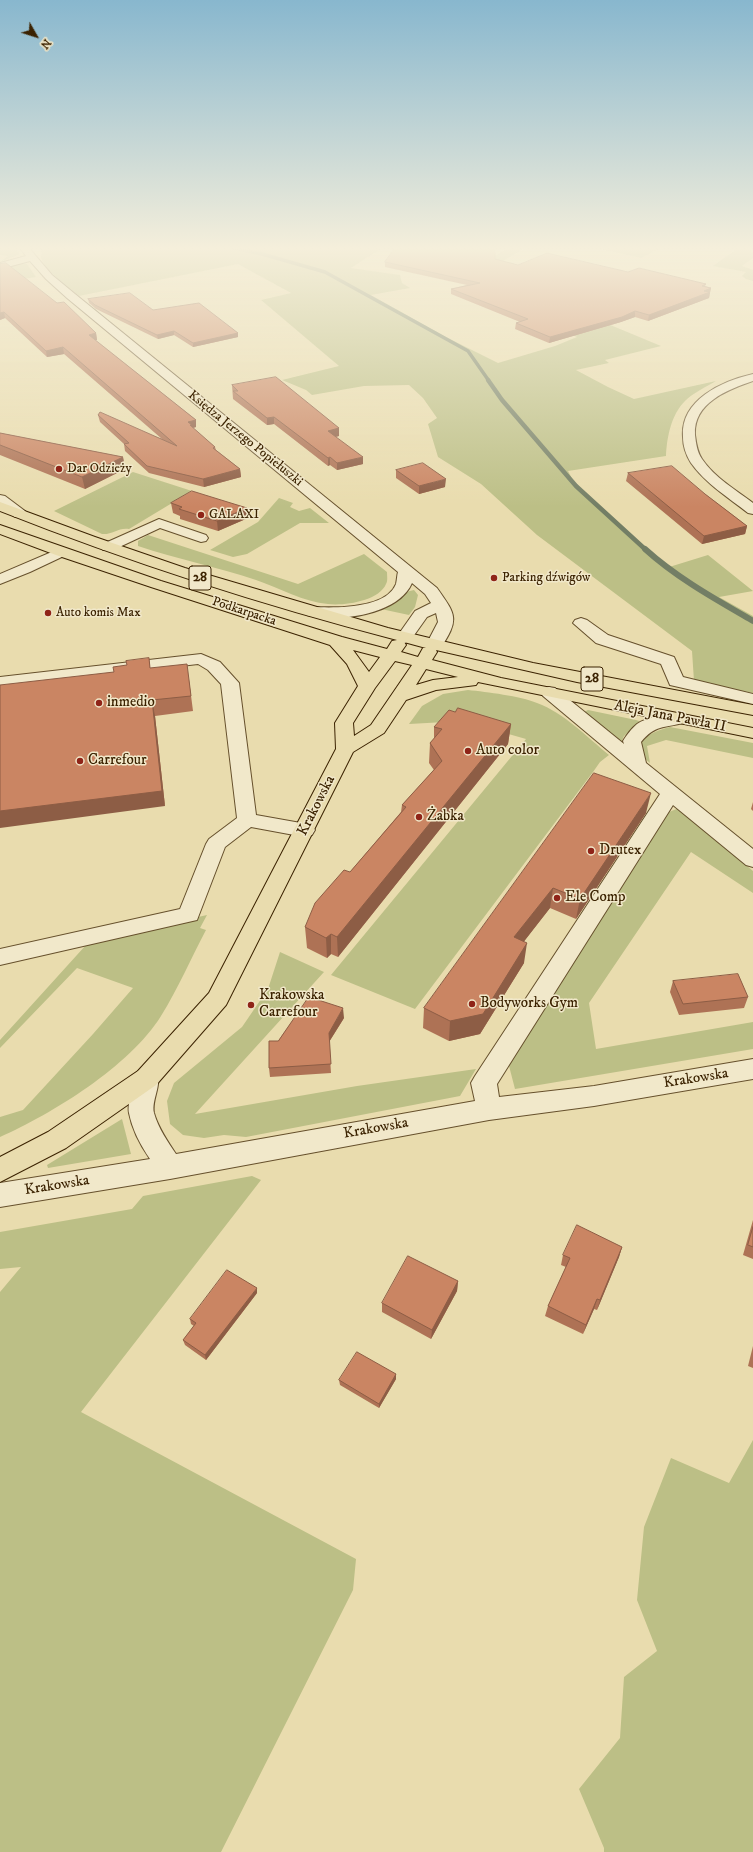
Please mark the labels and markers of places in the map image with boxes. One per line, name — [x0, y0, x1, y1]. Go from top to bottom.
place label: Dar Odzieży — [67, 461, 132, 477]
marker: Dar Odzieży — [54, 464, 64, 474]
place label: GALAXI — [209, 507, 259, 523]
marker: GALAXI — [196, 510, 206, 520]
place label: Parking dźwigów — [502, 570, 590, 586]
marker: Parking dźwigów — [489, 573, 499, 583]
place label: Auto komis Max — [56, 605, 141, 621]
marker: Auto komis Max — [43, 608, 53, 618]
place label: inmedio — [107, 694, 155, 712]
marker: inmedio — [94, 698, 104, 708]
place label: Auto color — [476, 742, 539, 760]
marker: Auto color — [463, 746, 473, 756]
place label: Carrefour — [88, 752, 147, 770]
marker: Carrefour — [75, 756, 85, 766]
place label: Żabka — [427, 808, 464, 826]
marker: Żabka — [414, 812, 424, 822]
place label: Drutex — [599, 842, 641, 860]
marker: Drutex — [586, 846, 596, 856]
place label: Ele Comp — [565, 889, 626, 907]
marker: Ele Comp — [552, 893, 562, 903]
place label: Krakowska Carrefour — [259, 987, 324, 1022]
place label: Bodyworks Gym — [480, 995, 578, 1013]
marker: Bodyworks Gym — [467, 999, 477, 1009]
marker: Krakowska Carrefour — [246, 1000, 256, 1010]

